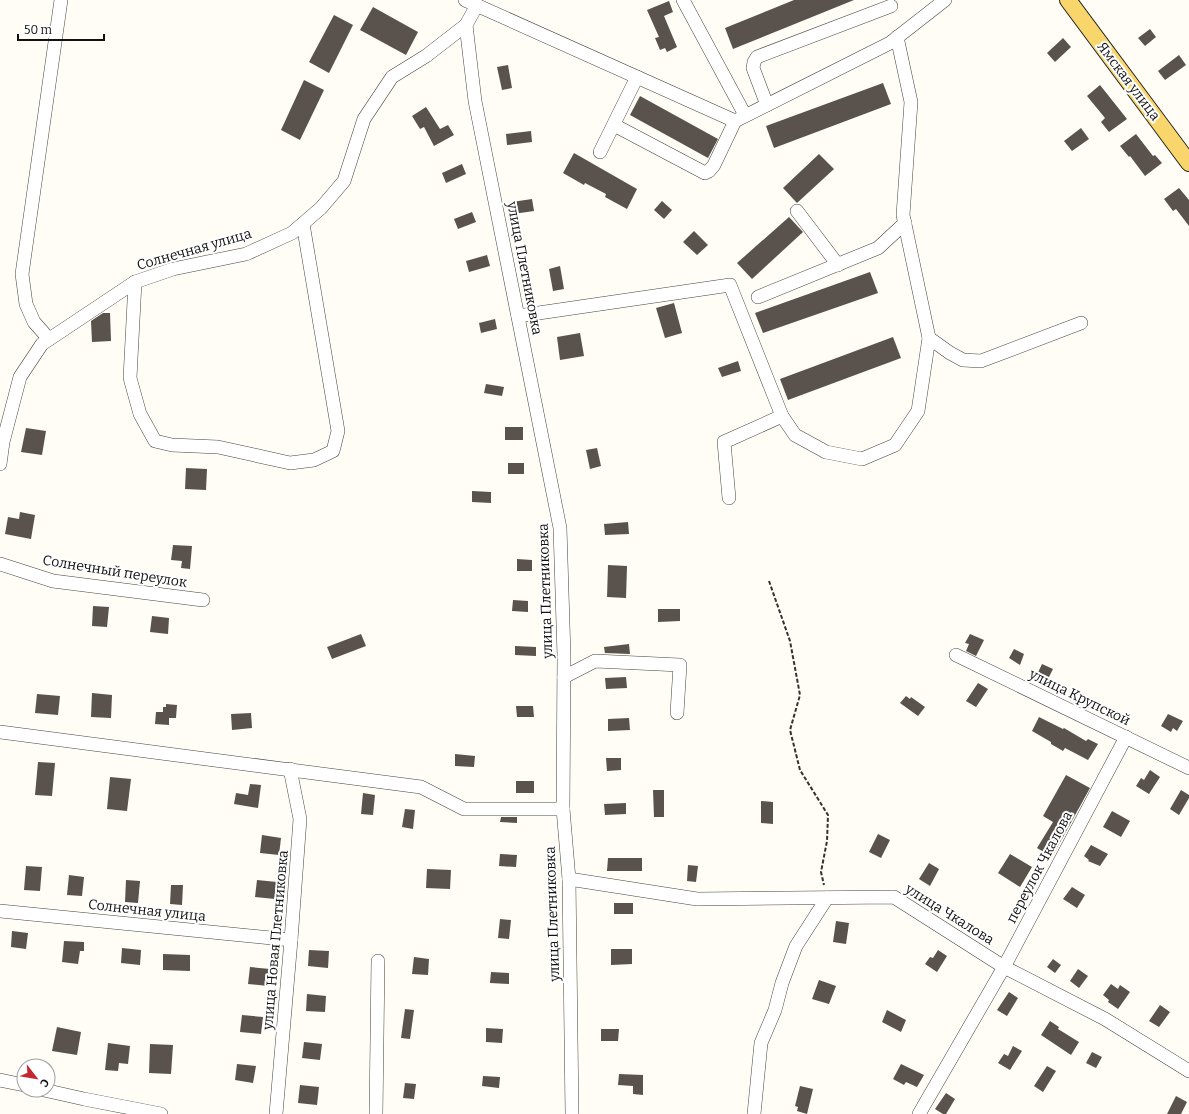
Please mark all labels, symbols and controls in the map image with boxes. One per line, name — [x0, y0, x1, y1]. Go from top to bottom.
scale bar — [18, 16, 104, 42]
text: 50 m — [24, 23, 53, 37]
street label: Ямская улица — [1094, 39, 1164, 124]
street label: улица Плетниковка — [503, 199, 546, 337]
street label: Солнечная улица — [135, 225, 254, 274]
street label: улица Плетниковка — [535, 523, 556, 660]
street label: Солнечный переулок — [41, 552, 189, 591]
street label: улица Крупской — [1026, 665, 1133, 729]
street label: переулок Чкалова — [1003, 808, 1076, 926]
street label: улица Плетниковка — [542, 846, 563, 983]
street label: улица Новая Плетниковка — [259, 849, 292, 1032]
street label: улица Чкалова — [901, 880, 998, 949]
street label: Солнечная улица — [87, 896, 207, 925]
north arrow — [16, 1058, 56, 1098]
text: С — [37, 1077, 52, 1089]

